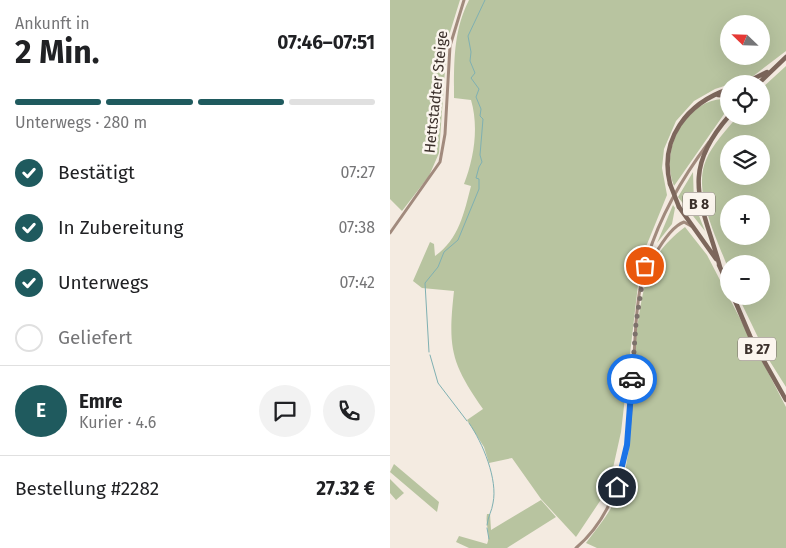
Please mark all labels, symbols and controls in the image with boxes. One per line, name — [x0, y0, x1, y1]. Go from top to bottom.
text: Ankunft in — [15, 14, 90, 33]
north arrow — [720, 15, 770, 65]
map controls — [720, 15, 770, 305]
street label: Hettstadter Steige — [421, 30, 451, 154]
text: 07:46–07:51 — [277, 31, 375, 54]
text: 2 Min. — [15, 33, 99, 71]
button: locate — [720, 75, 770, 125]
text: Unterwegs · 280 m — [15, 113, 147, 132]
button: layers — [720, 135, 770, 185]
icon: check — [15, 159, 43, 187]
text: Bestätigt — [58, 161, 135, 184]
text: 07:27 — [341, 163, 375, 182]
road number: B 8 — [683, 192, 715, 215]
button: + — [720, 195, 770, 245]
icon: check — [15, 214, 43, 242]
text: In Zubereitung — [58, 216, 183, 239]
text: 07:38 — [339, 218, 375, 237]
pin — [624, 245, 666, 287]
icon: bag — [631, 252, 659, 280]
button: − — [720, 255, 770, 305]
icon: check — [15, 269, 43, 297]
text: Unterwegs — [58, 271, 149, 294]
text: 07:42 — [339, 273, 375, 292]
text: Geliefert — [58, 326, 132, 349]
road number: B 27 — [738, 338, 776, 360]
courier — [607, 354, 657, 404]
icon: car — [618, 365, 646, 393]
button: chat — [259, 385, 311, 437]
button: phone — [323, 385, 375, 437]
text: Emre — [79, 390, 122, 413]
text: E — [36, 399, 46, 422]
text: Kurier · 4.6 — [79, 413, 156, 432]
pin — [596, 466, 638, 508]
icon: home — [603, 473, 631, 501]
text: Bestellung #2282 — [15, 477, 159, 500]
text: 27.32 € — [316, 477, 375, 500]

